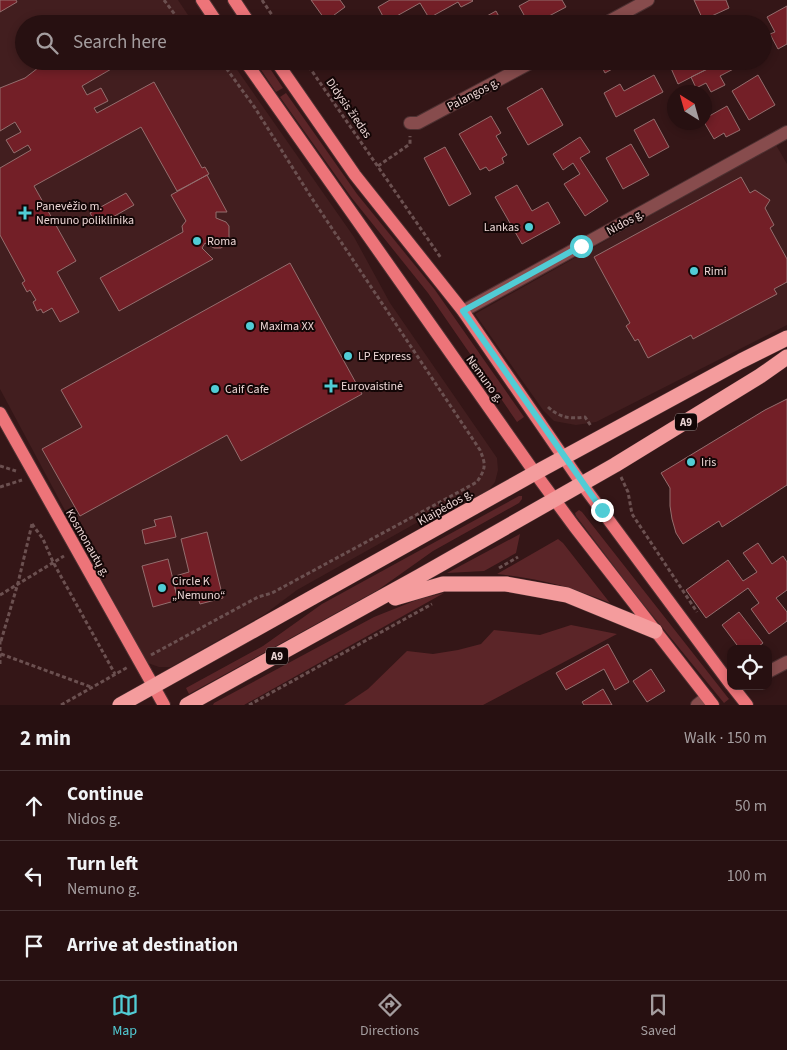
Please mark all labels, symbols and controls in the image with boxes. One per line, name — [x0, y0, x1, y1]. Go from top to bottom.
search box — [15, 15, 772, 70]
icon: search — [33, 29, 61, 57]
text: Search here — [73, 29, 167, 56]
street label: Palangos g. — [444, 74, 502, 115]
street label: Didysis žiedas — [322, 75, 376, 142]
north arrow — [667, 85, 712, 130]
place label: Panevėžio m. Nemuno poliklinika — [36, 198, 134, 229]
street label: Nidos g. — [603, 205, 647, 240]
marker: Panevėžio m. Nemuno poliklinika — [18, 206, 32, 220]
place label: Lankas — [484, 219, 519, 236]
marker: Lankas — [523, 221, 535, 233]
place label: Roma — [207, 233, 236, 250]
marker: Roma — [191, 235, 203, 247]
route start — [570, 235, 593, 258]
place label: Rimi — [704, 263, 727, 280]
marker: Rimi — [688, 265, 700, 277]
place label: Maxima XX — [260, 318, 314, 335]
marker: Maxima XX — [244, 320, 256, 332]
place label: LP Express — [358, 348, 411, 365]
marker: LP Express — [342, 350, 354, 362]
street label: Nemuno g. — [462, 352, 508, 406]
place label: Eurovaistinė — [341, 378, 403, 395]
marker: Eurovaistinė — [325, 380, 337, 392]
place label: Caif Cafe — [225, 381, 269, 398]
marker: Caif Cafe — [209, 383, 221, 395]
road number: A9 — [675, 414, 697, 431]
place label: Iris — [701, 454, 716, 471]
marker: Iris — [685, 456, 697, 468]
street label: Klaipėdos g. — [414, 485, 476, 530]
route end — [591, 499, 614, 522]
street label: Kosmonautų g. — [61, 506, 114, 580]
place label: Circle K „Nemuno“ — [172, 573, 225, 604]
marker: Circle K „Nemuno“ — [156, 582, 168, 594]
map controls — [727, 645, 772, 690]
button: locate — [727, 645, 772, 690]
road number: A9 — [266, 648, 288, 664]
text: 2 min — [20, 723, 71, 753]
text: Walk · 150 m — [684, 727, 767, 749]
text: Continue — [67, 781, 144, 808]
icon: ahead — [20, 792, 48, 820]
text: 50 m — [735, 795, 767, 817]
text: Nidos g. — [67, 808, 121, 830]
text: Turn left — [67, 851, 138, 878]
icon: left — [20, 862, 48, 890]
text: 100 m — [727, 865, 767, 887]
text: Nemuno g. — [67, 878, 140, 900]
icon: arrive — [20, 932, 48, 960]
text: Arrive at destination — [67, 932, 238, 959]
tab: Map — [111, 991, 139, 1041]
tab: Directions — [360, 991, 419, 1041]
tab: Saved — [641, 991, 676, 1041]

